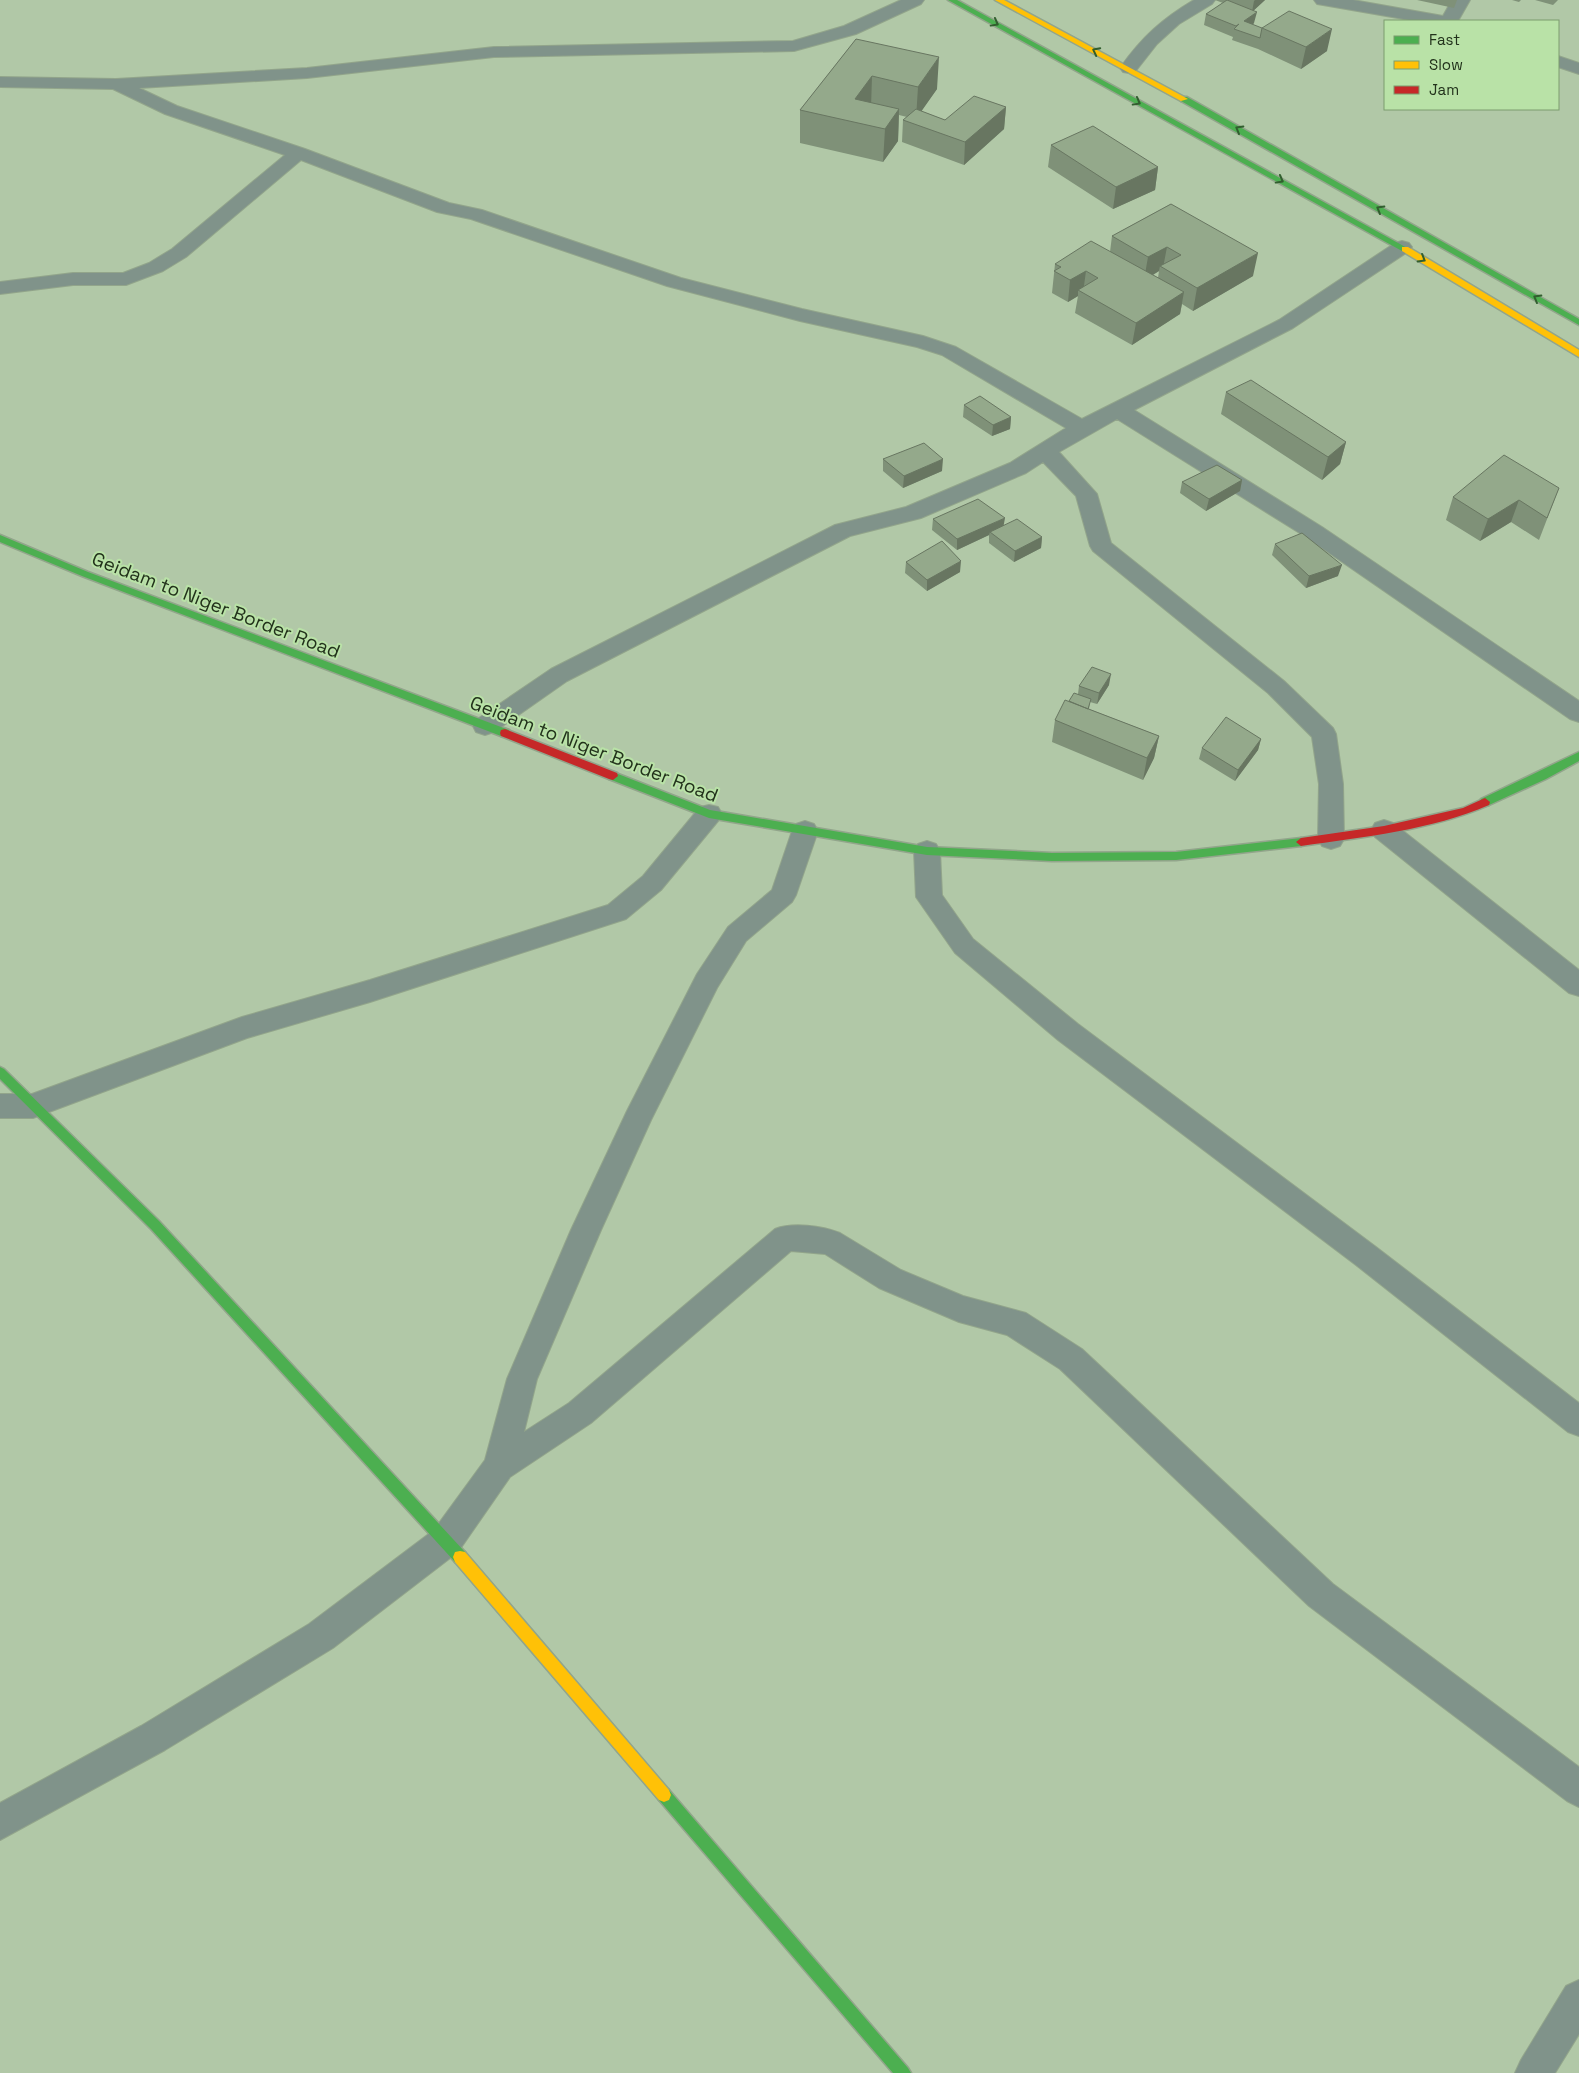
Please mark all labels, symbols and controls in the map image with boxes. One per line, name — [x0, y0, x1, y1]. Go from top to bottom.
one-way arrow — [990, 17, 999, 27]
legend — [1384, 20, 1559, 110]
text: Fast — [1429, 30, 1460, 49]
one-way arrow — [1093, 47, 1102, 57]
text: Slow — [1429, 55, 1463, 74]
text: Jam — [1429, 80, 1459, 99]
one-way arrow — [1132, 96, 1141, 106]
one-way arrow — [1235, 126, 1244, 136]
one-way arrow — [1275, 174, 1284, 184]
one-way arrow — [1376, 206, 1385, 216]
one-way arrow — [1416, 253, 1425, 263]
one-way arrow — [1533, 294, 1542, 304]
street label: Geidam to Niger Border Road — [88, 546, 344, 664]
street label: Geidam to Niger Border Road — [466, 690, 722, 808]

